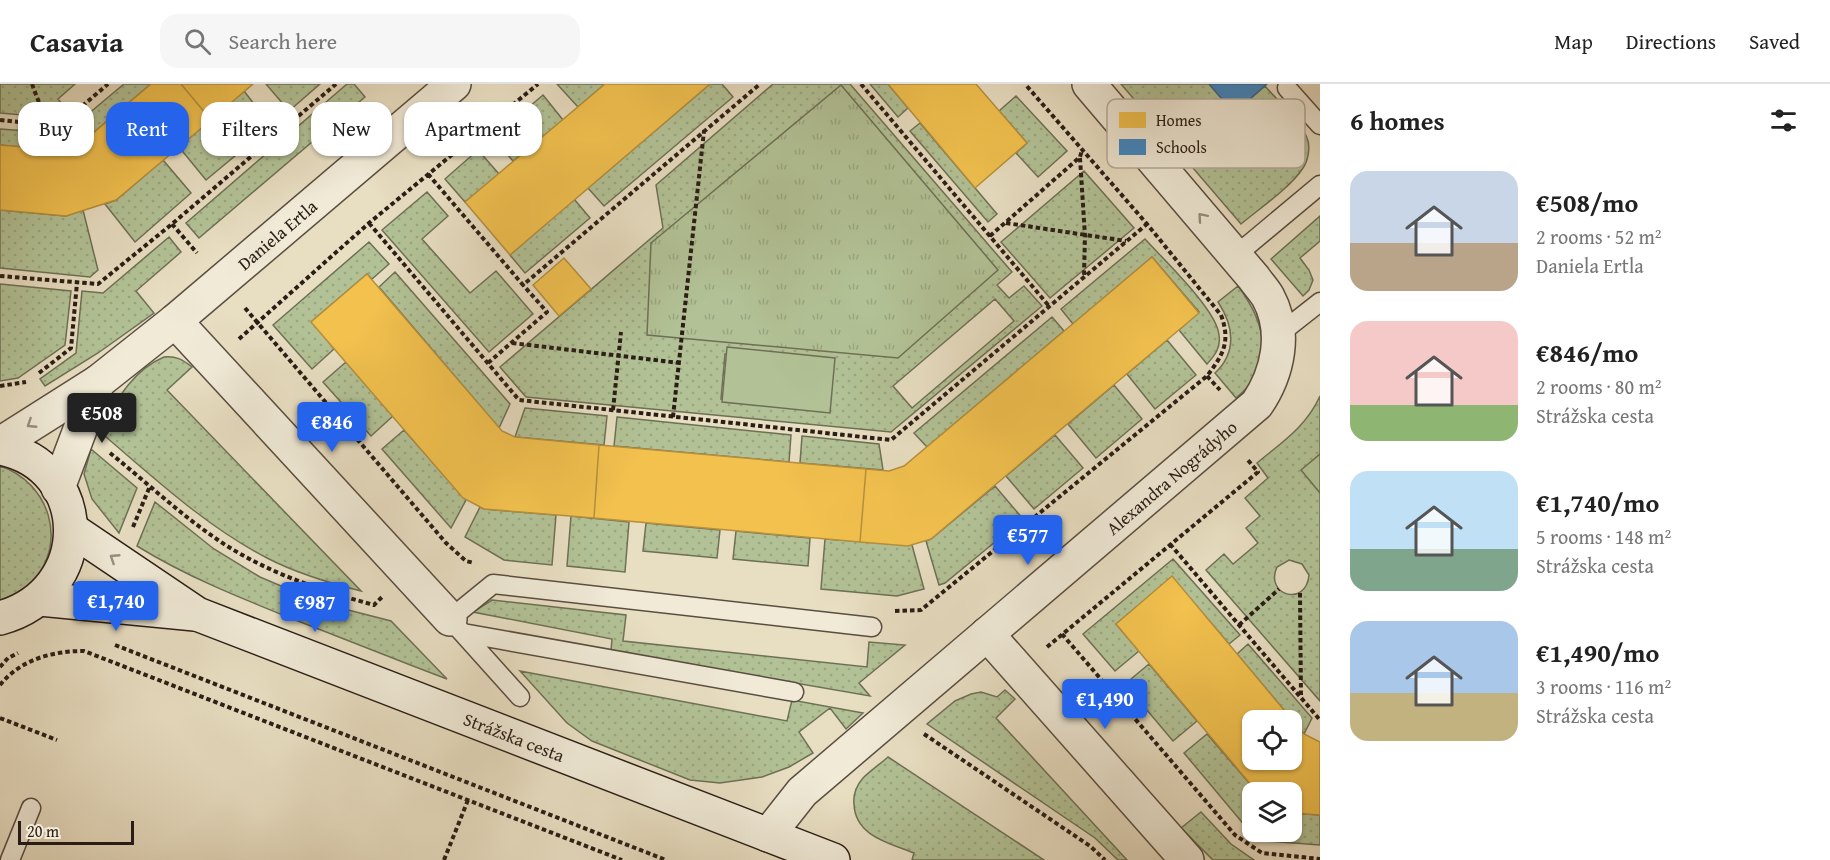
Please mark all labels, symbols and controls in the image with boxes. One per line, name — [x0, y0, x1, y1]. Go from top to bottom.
search box — [160, 14, 580, 68]
text: Casavia — [30, 21, 124, 62]
icon: search — [181, 25, 214, 58]
text: Search here — [229, 25, 337, 57]
text: Map — [1554, 26, 1593, 57]
text: Directions — [1626, 26, 1716, 57]
text: Saved — [1749, 26, 1800, 57]
legend — [1107, 99, 1305, 168]
text: 6 homes — [1350, 101, 1445, 140]
chip: Buy — [18, 102, 94, 156]
chip: Rent — [106, 102, 189, 156]
chip: Filters — [201, 102, 299, 156]
chip: New — [311, 102, 392, 156]
chip: Apartment — [404, 102, 542, 156]
icon: filters — [1767, 104, 1800, 137]
text: Homes — [1156, 108, 1202, 132]
text: Schools — [1156, 135, 1207, 159]
text: €508/mo — [1536, 183, 1638, 222]
street label: Daniela Ertla — [231, 192, 323, 276]
icon: home — [1398, 195, 1470, 267]
one-way arrow — [1198, 213, 1209, 224]
text: 2 rooms · 52 m² — [1536, 222, 1662, 251]
text: Daniela Ertla — [1536, 251, 1644, 280]
text: €846/mo — [1536, 333, 1638, 372]
icon: home — [1398, 345, 1470, 417]
text: 2 rooms · 80 m² — [1536, 372, 1662, 401]
pin: €508 — [66, 393, 138, 444]
text: €508 — [81, 398, 123, 427]
text: Strážska cesta — [1536, 401, 1654, 430]
pin: €846 — [296, 402, 368, 453]
text: €846 — [311, 407, 353, 436]
street label: Alexandra Nográdyho — [1100, 413, 1243, 541]
one-way arrow — [27, 417, 37, 429]
text: €1,740/mo — [1536, 483, 1659, 522]
icon: home — [1398, 495, 1470, 567]
pin: €577 — [992, 515, 1064, 566]
text: €577 — [1007, 520, 1049, 549]
text: 5 rooms · 148 m² — [1536, 522, 1671, 551]
text: Strážska cesta — [1536, 551, 1654, 580]
one-way arrow — [109, 554, 120, 565]
pin: €1,740 — [67, 581, 165, 632]
pin: €987 — [279, 582, 351, 633]
text: €1,740 — [87, 586, 145, 615]
text: €987 — [294, 587, 336, 616]
text: €1,490/mo — [1536, 633, 1659, 672]
icon: home — [1398, 645, 1470, 717]
text: 3 rooms · 116 m² — [1536, 672, 1671, 701]
pin: €1,490 — [1056, 679, 1154, 730]
text: €1,490 — [1076, 684, 1134, 713]
text: Strážska cesta — [1536, 701, 1654, 730]
street label: Strážska cesta — [460, 705, 569, 769]
map controls — [1242, 710, 1302, 842]
button: locate — [1242, 710, 1302, 770]
button: layers — [1242, 782, 1302, 842]
scale bar — [18, 818, 134, 846]
text: 20 m — [27, 819, 59, 843]

